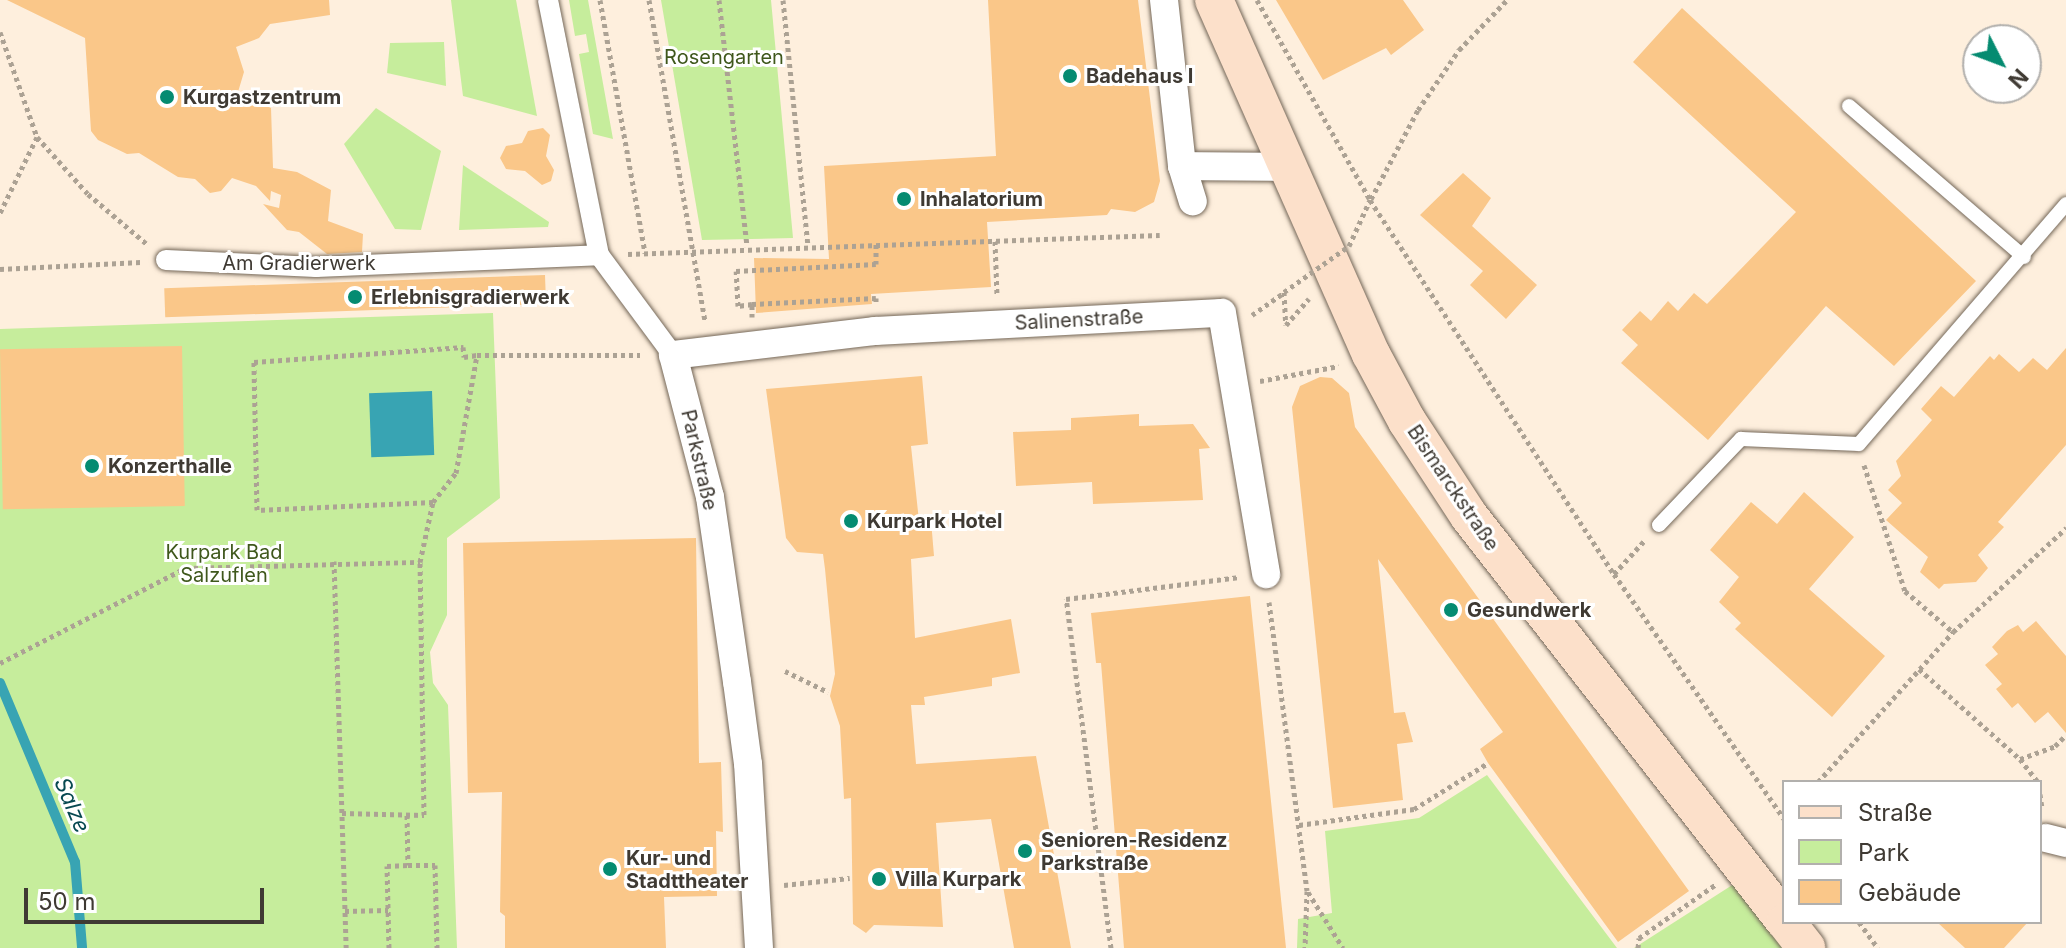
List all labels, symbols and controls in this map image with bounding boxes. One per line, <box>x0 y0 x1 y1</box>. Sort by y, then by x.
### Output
north arrow <box>1962 24 2042 104</box>
park label: Rosengarten <box>664 45 784 69</box>
place label: Badehaus I <box>1086 64 1193 88</box>
text: N <box>2003 64 2034 94</box>
marker: Badehaus I <box>1061 67 1079 85</box>
place label: Kurgastzentrum <box>183 85 341 109</box>
marker: Kurgastzentrum <box>158 88 176 106</box>
place label: Inhalatorium <box>920 187 1043 211</box>
marker: Inhalatorium <box>895 190 913 208</box>
street label: Am Gradierwerk <box>222 251 376 275</box>
place label: Erlebnisgradierwerk <box>371 285 570 309</box>
marker: Erlebnisgradierwerk <box>346 288 364 306</box>
street label: Salinenstraße <box>1014 305 1144 335</box>
street label: Parkstraße <box>676 407 722 513</box>
street label: Bismarckstraße <box>1402 420 1504 556</box>
place label: Konzerthalle <box>108 454 232 478</box>
marker: Konzerthalle <box>83 457 101 475</box>
place label: Kurpark Hotel <box>867 509 1002 533</box>
marker: Kurpark Hotel <box>842 512 860 530</box>
park label: Kurpark Bad Salzuflen <box>165 541 283 588</box>
place label: Gesundwerk <box>1467 598 1591 622</box>
marker: Gesundwerk <box>1442 601 1460 619</box>
water label: Salze <box>49 773 95 837</box>
legend <box>1782 780 2042 924</box>
text: Straße <box>1858 798 1933 827</box>
place label: Senioren-Residenz Parkstraße <box>1041 828 1227 875</box>
text: Park <box>1858 838 1909 867</box>
marker: Senioren-Residenz Parkstraße <box>1016 842 1034 860</box>
place label: Kur- und Stadttheater <box>626 846 748 893</box>
marker: Kur- und Stadttheater <box>601 860 619 878</box>
place label: Villa Kurpark <box>895 867 1021 891</box>
marker: Villa Kurpark <box>870 870 888 888</box>
scale bar <box>28 872 268 922</box>
text: Gebäude <box>1858 878 1961 907</box>
text: 50 m <box>38 887 96 916</box>

